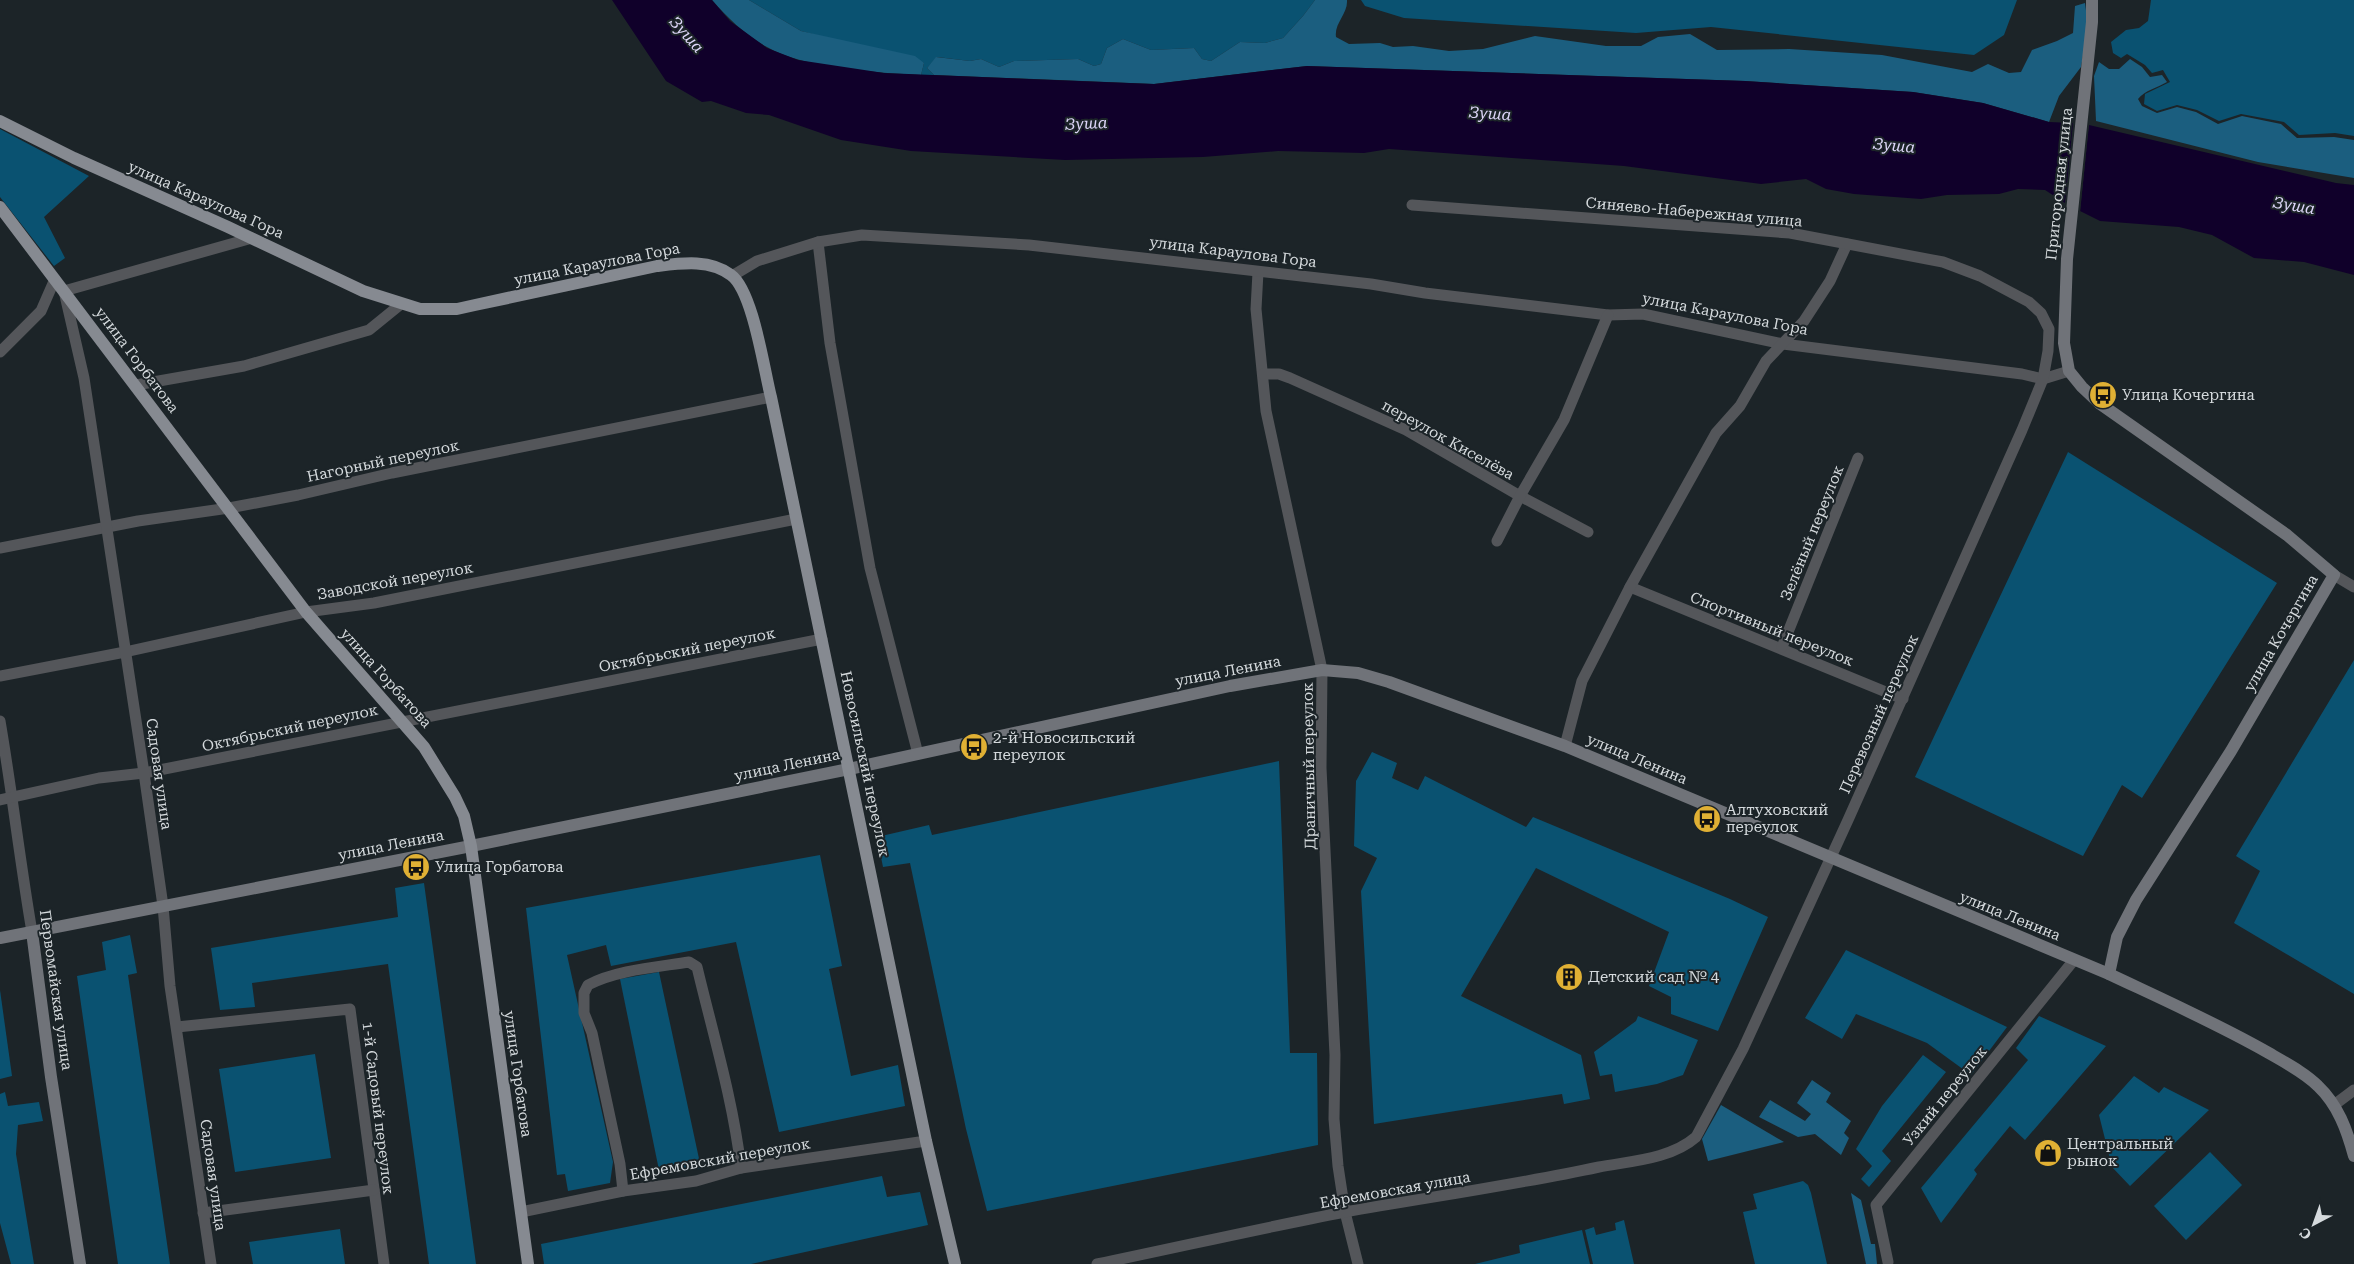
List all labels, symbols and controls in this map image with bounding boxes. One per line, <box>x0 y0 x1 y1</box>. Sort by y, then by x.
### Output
water label: Зуша <box>665 12 708 57</box>
water label: Зуша <box>1468 103 1512 124</box>
street label: Пригородная улица <box>2042 107 2076 261</box>
water label: Зуша <box>1064 113 1108 134</box>
water label: Зуша <box>1872 134 1916 157</box>
street label: улица Караулова Гора <box>125 158 287 242</box>
water label: Зуша <box>2271 193 2317 218</box>
street label: Синяево-Набережная улица <box>1585 194 1803 230</box>
street label: улица Караулова Гора <box>1148 233 1318 271</box>
street label: улица Караулова Гора <box>513 239 681 289</box>
street label: улица Караулова Гора <box>1641 289 1809 339</box>
street label: улица Горбатова <box>91 304 183 416</box>
bus stop icon: Улица Кочергина <box>2088 380 2118 410</box>
place label: Улица Кочергина <box>2122 386 2255 404</box>
street label: переулок Киселёва <box>1379 396 1517 484</box>
street label: Нагорный переулок <box>305 436 461 486</box>
street label: Зелёный переулок <box>1777 462 1848 603</box>
street label: Заводской переулок <box>316 558 475 604</box>
street label: улица Кочергина <box>2240 571 2322 695</box>
street label: Спортивный переулок <box>1688 588 1857 670</box>
street label: Октябрьский переулок <box>597 624 777 676</box>
street label: улица Горбатова <box>337 625 435 731</box>
street label: Перевозный переулок <box>1836 631 1922 796</box>
street label: улица Ленина <box>1174 652 1282 690</box>
street label: Новосильский переулок <box>836 669 894 859</box>
street label: Драничный переулок <box>1299 682 1319 850</box>
street label: Октябрьский переулок <box>200 700 380 755</box>
street label: Садовая улица <box>142 717 176 831</box>
place label: 2-й Новосильский переулок <box>993 729 1135 764</box>
street label: улица Ленина <box>1584 730 1690 788</box>
bus stop icon: 2-й Новосильский переулок <box>959 732 989 762</box>
street label: улица Ленина <box>733 745 841 785</box>
place label: Алтуховский переулок <box>1726 801 1828 836</box>
bus stop icon: Алтуховский переулок <box>1692 804 1722 834</box>
street label: улица Ленина <box>337 826 445 864</box>
bus stop icon: Улица Горбатова <box>401 852 431 882</box>
place label: Улица Горбатова <box>435 858 563 876</box>
street label: улица Ленина <box>1957 888 2063 944</box>
street label: Первомайская улица <box>36 909 76 1071</box>
building icon: Детский сад № 4 <box>1554 962 1584 992</box>
place label: Детский сад № 4 <box>1588 968 1720 986</box>
street label: улица Горбатова <box>500 1010 536 1138</box>
street label: 1-й Садовый переулок <box>358 1021 398 1196</box>
street label: Узкий переулок <box>1899 1042 1991 1149</box>
street label: Садовая улица <box>196 1118 230 1232</box>
street label: Ефремовский переулок <box>628 1134 812 1184</box>
place label: Центральный рынок <box>2067 1135 2173 1170</box>
shop icon: Центральный рынок <box>2033 1138 2063 1168</box>
street label: Ефремовская улица <box>1318 1168 1472 1212</box>
north arrow <box>2289 1199 2339 1249</box>
text: С <box>2296 1224 2314 1243</box>

